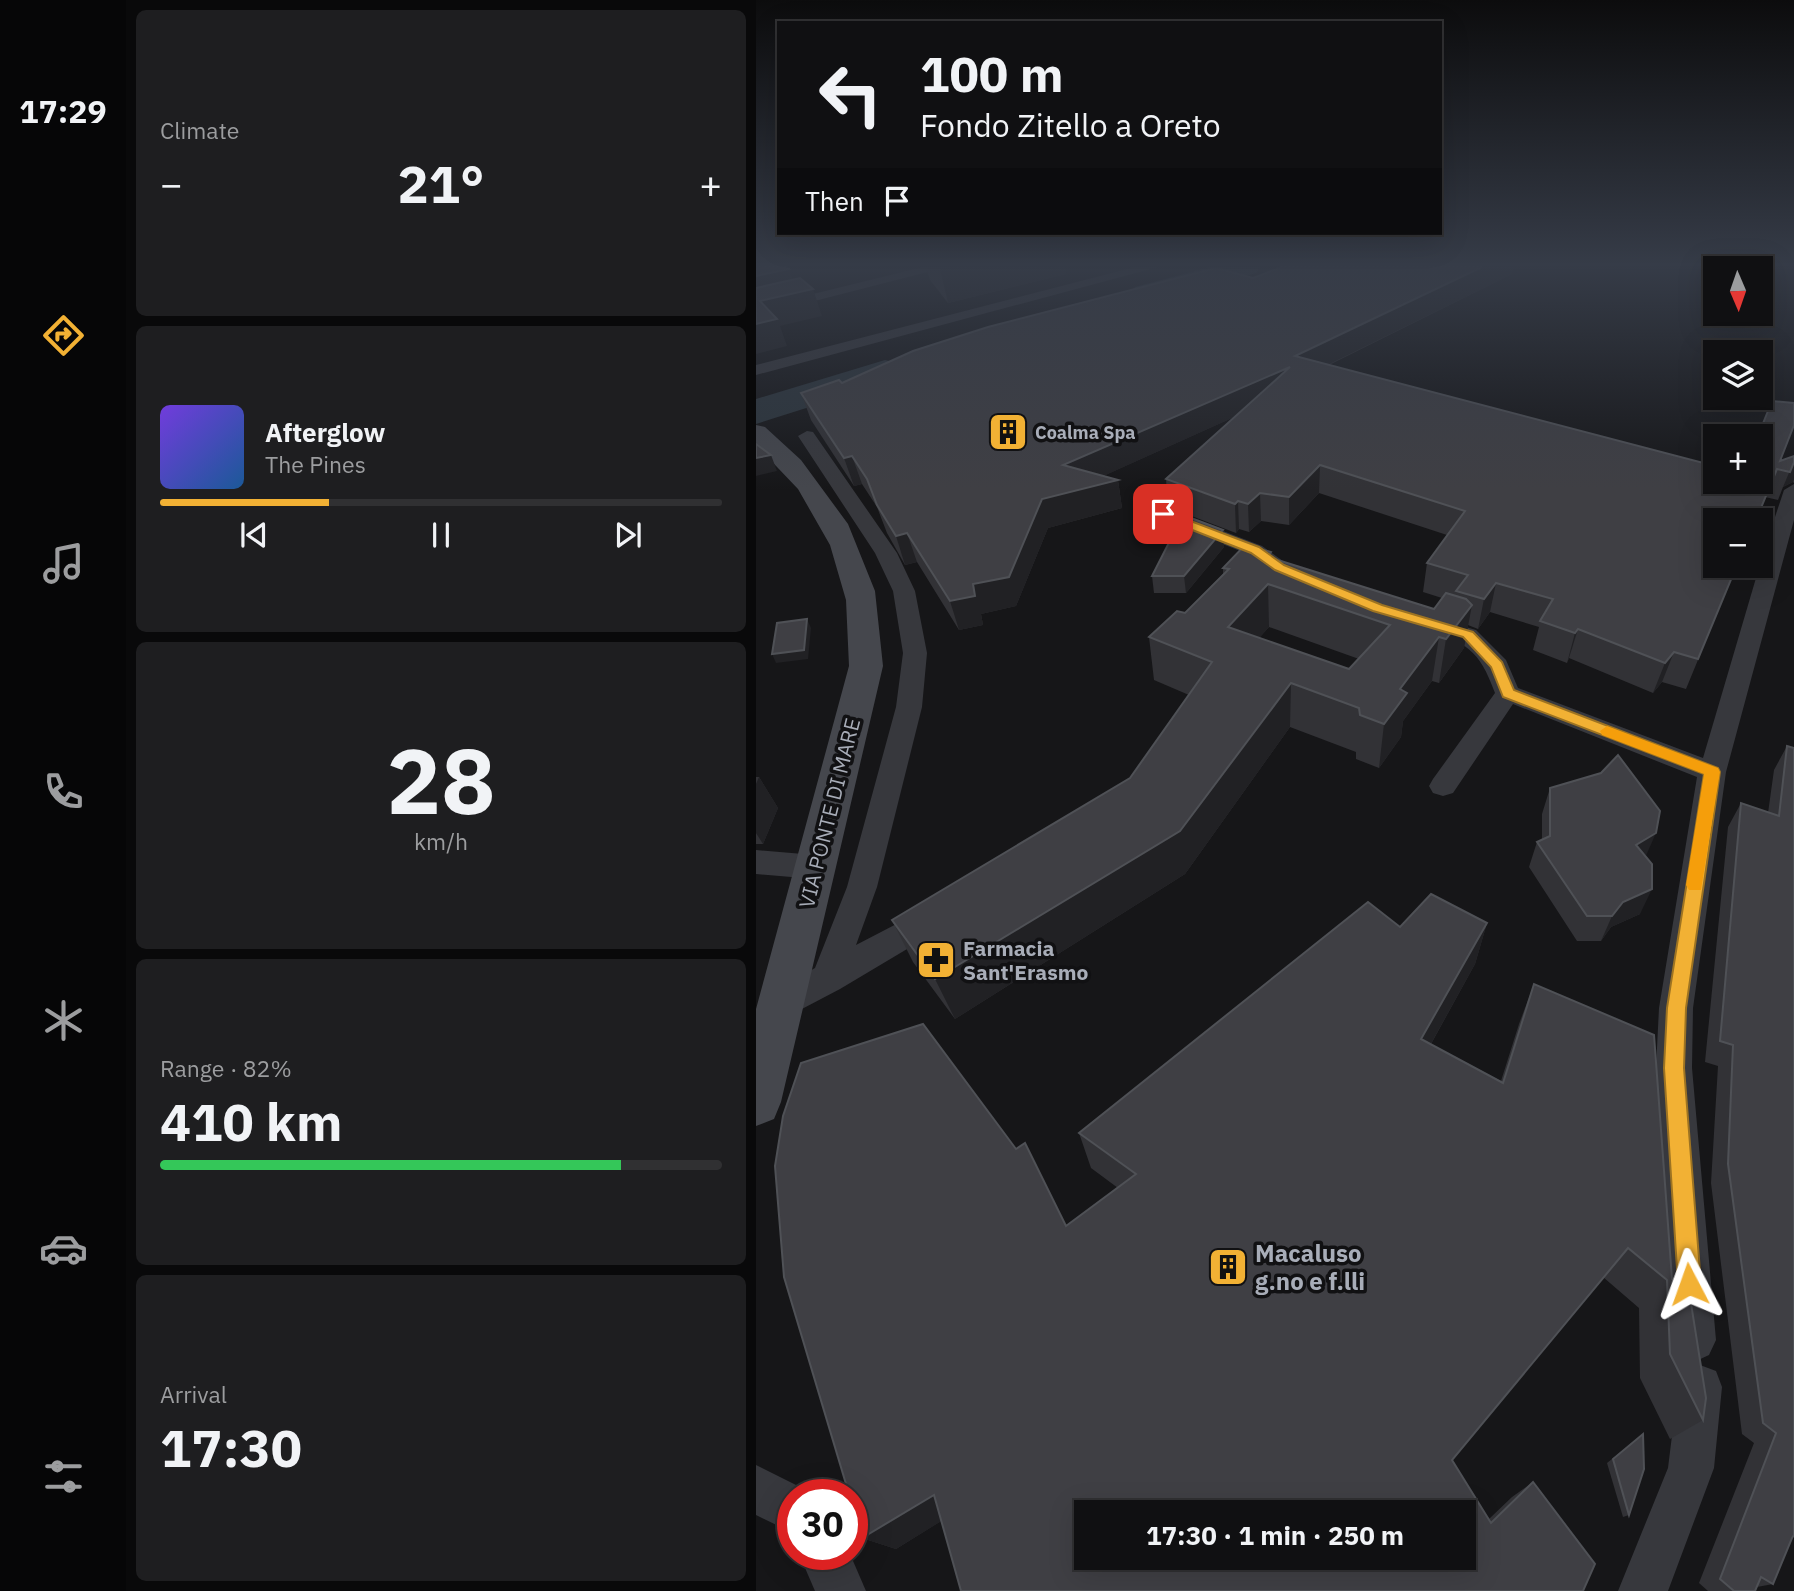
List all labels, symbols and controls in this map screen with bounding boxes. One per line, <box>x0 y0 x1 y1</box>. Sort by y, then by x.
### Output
text: 100 m <box>920 42 1064 105</box>
icon: left <box>805 49 896 140</box>
text: 17:29 <box>19 90 107 132</box>
text: Fondo Zitello a Oreto <box>920 104 1221 146</box>
text: Climate <box>160 115 239 145</box>
text: 21° <box>398 150 484 217</box>
text: − <box>160 159 183 208</box>
text: + <box>699 159 722 208</box>
icon: arrive <box>878 182 916 220</box>
text: Then <box>805 184 864 218</box>
north arrow <box>1703 256 1773 326</box>
map controls <box>1703 256 1773 578</box>
icon: directions <box>39 311 88 360</box>
button: layers <box>1703 340 1773 410</box>
building icon: Coalma Spa <box>987 411 1029 453</box>
text: Afterglow <box>265 415 385 449</box>
place label: Coalma Spa <box>1035 421 1136 444</box>
button: + <box>1703 424 1773 494</box>
text: The Pines <box>265 449 366 479</box>
pin <box>1133 484 1193 544</box>
icon: arrive <box>1144 495 1182 533</box>
button: − <box>1703 508 1773 578</box>
icon: previous <box>235 516 273 554</box>
icon: pause <box>422 516 460 554</box>
icon: next <box>609 516 647 554</box>
icon: music <box>39 539 88 588</box>
street label: VIA PONTE DI MARE <box>792 715 866 911</box>
text: 28 <box>386 721 496 839</box>
icon: phone <box>39 767 88 816</box>
text: km/h <box>414 826 468 856</box>
place label: Farmacia Sant'Erasmo <box>963 934 1088 986</box>
pharmacy icon: Farmacia Sant'Erasmo <box>915 939 957 981</box>
icon: climate <box>39 996 88 1045</box>
text: Range · 82% <box>160 1053 292 1083</box>
text: 410 km <box>160 1088 342 1155</box>
icon: car <box>39 1224 88 1273</box>
place label: Macaluso g.no e f.lli <box>1255 1237 1365 1297</box>
building icon: Macaluso g.no e f.lli <box>1207 1246 1249 1288</box>
position arrow <box>1652 1247 1726 1321</box>
text: Arrival <box>160 1379 227 1409</box>
text: 17:30 <box>160 1414 302 1481</box>
icon: filters <box>39 1452 88 1501</box>
speed limit sign: 30 <box>777 1479 868 1570</box>
text: 17:30 · 1 min · 250 m <box>1146 1518 1404 1552</box>

